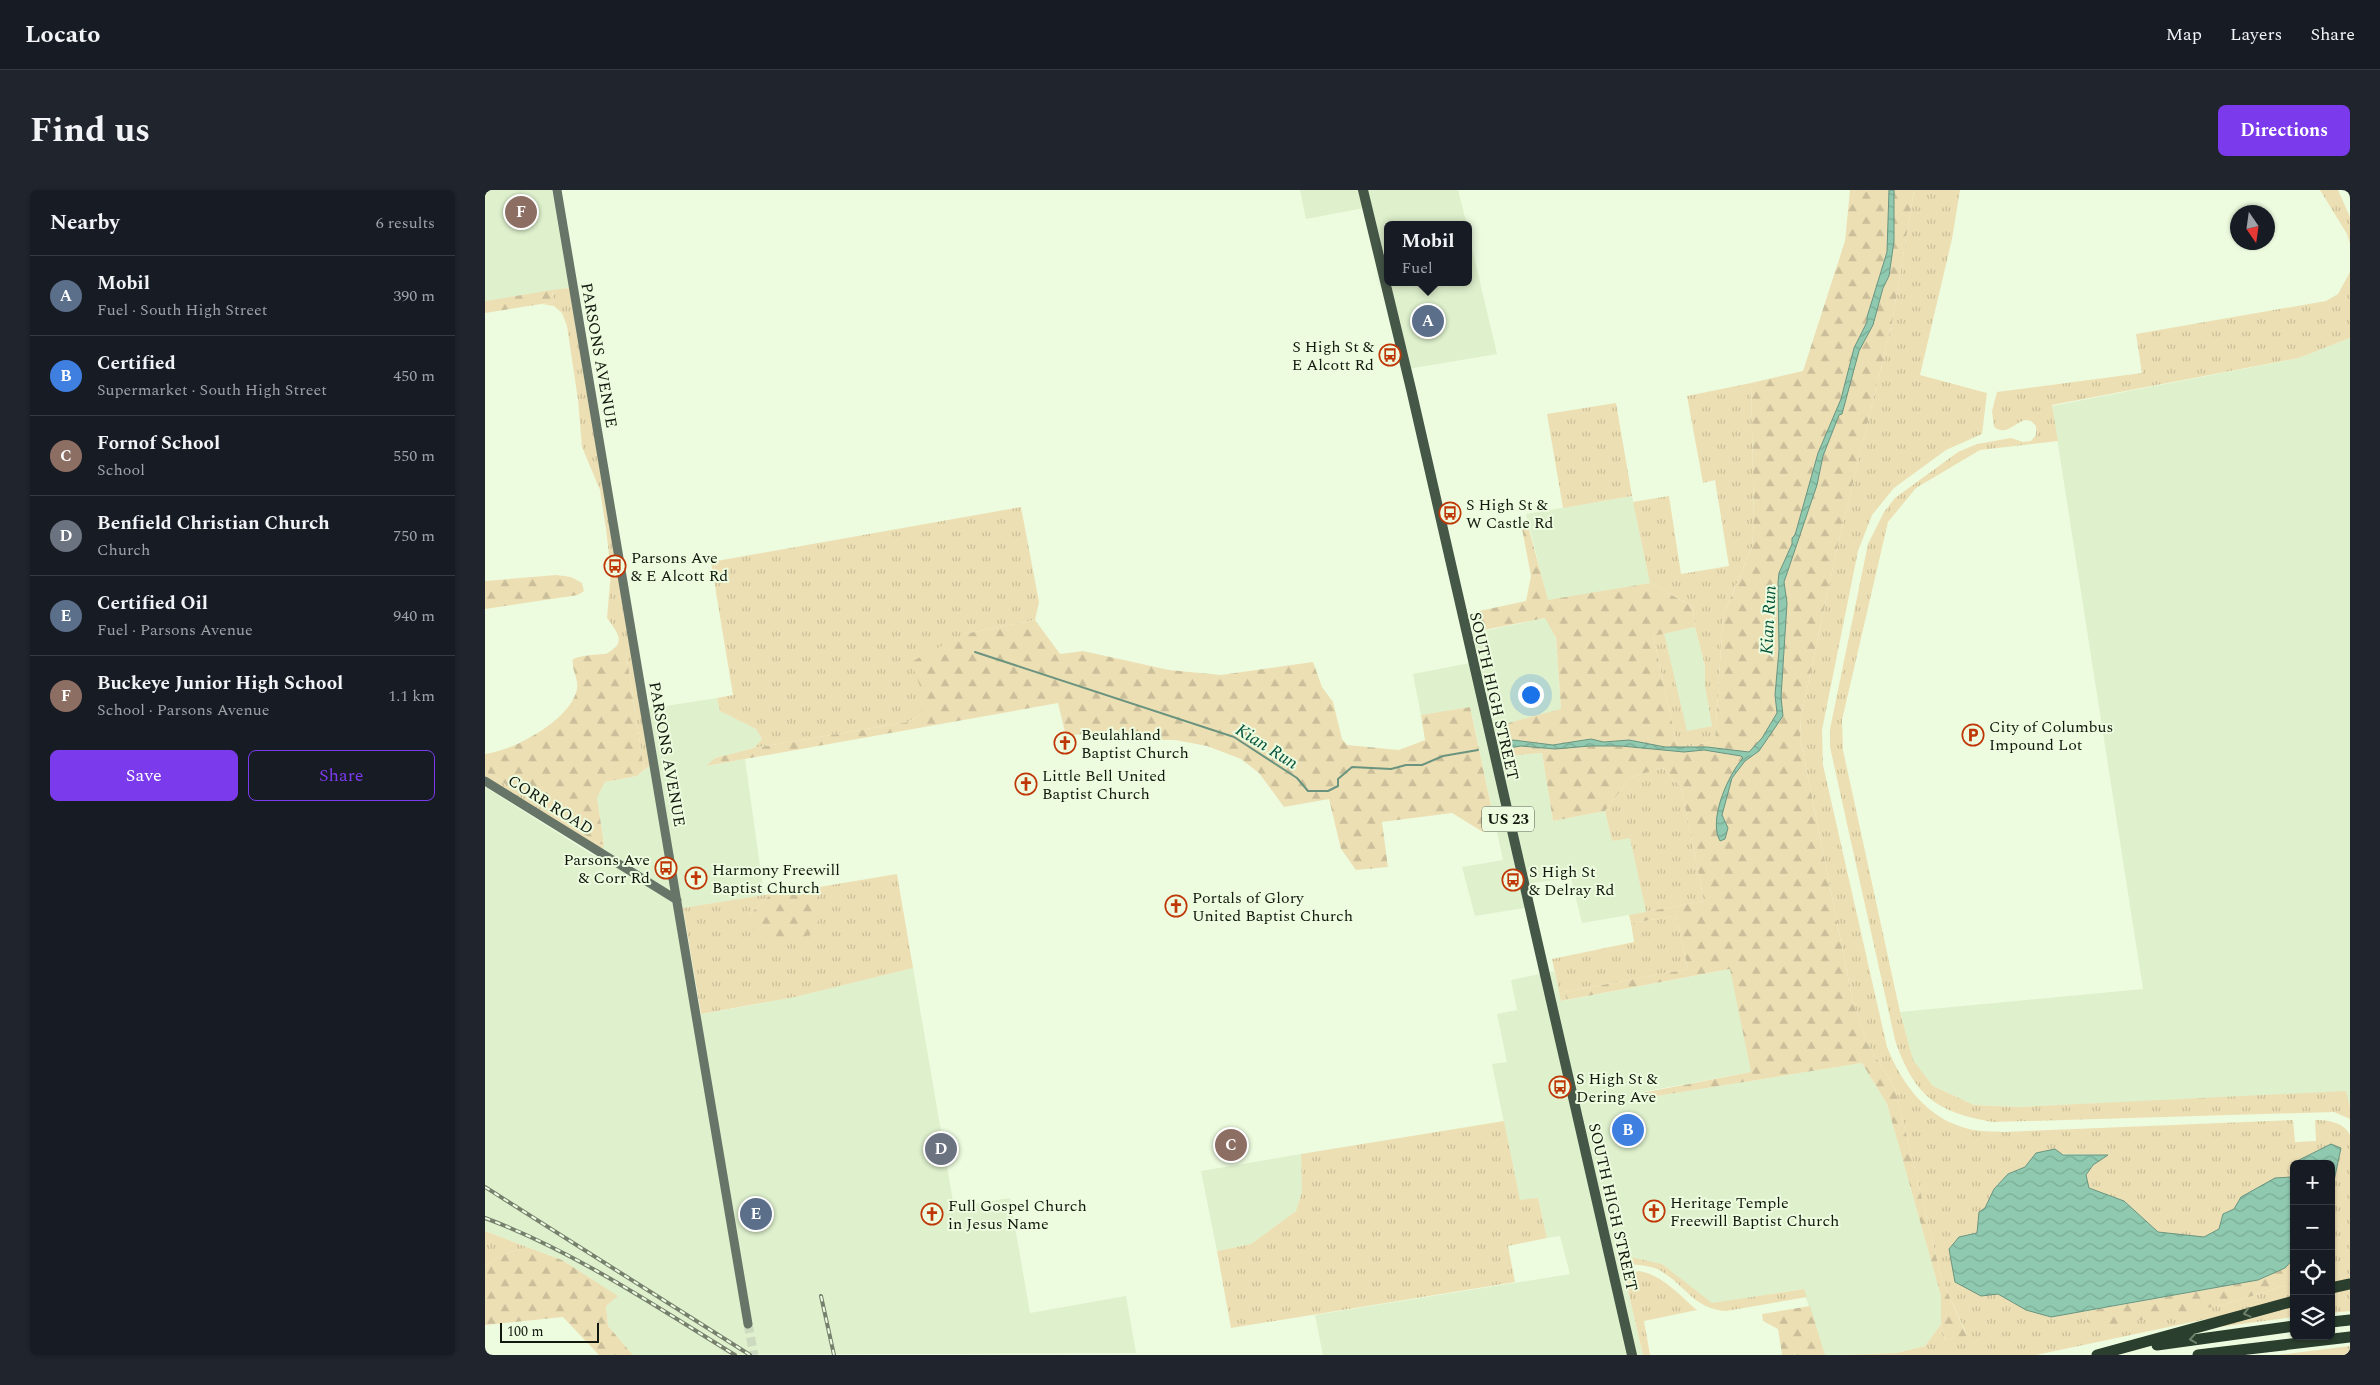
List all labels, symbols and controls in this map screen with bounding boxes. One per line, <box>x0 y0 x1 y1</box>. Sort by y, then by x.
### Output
text: Locato <box>25 17 100 53</box>
text: Map <box>2166 21 2202 48</box>
text: Layers <box>2230 21 2282 48</box>
text: Share <box>2310 21 2355 48</box>
text: Find us <box>30 104 150 157</box>
button: Directions <box>2218 105 2350 156</box>
pin: F <box>505 193 537 231</box>
north arrow <box>2230 205 2275 250</box>
text: Nearby <box>50 207 120 239</box>
text: 6 results <box>376 211 435 235</box>
popup <box>1384 221 1472 286</box>
text: Mobil <box>1402 227 1454 256</box>
text: Fuel <box>1402 256 1433 280</box>
text: Mobil <box>97 269 150 298</box>
street label: PARSONS AVENUE <box>574 281 624 430</box>
text: A <box>60 284 72 308</box>
text: 390 m <box>393 284 435 308</box>
text: Fuel · South High Street <box>97 298 267 322</box>
pin: A <box>1412 302 1444 340</box>
place label: S High St & E Alcott Rd <box>1292 335 1375 377</box>
bus stop icon: S High St & E Alcott Rd <box>1378 343 1402 367</box>
text: Certified <box>97 349 176 378</box>
text: B <box>60 364 72 388</box>
text: 450 m <box>393 364 435 388</box>
text: Supermarket · South High Street <box>97 378 327 402</box>
text: Fornof School <box>97 429 220 458</box>
text: C <box>60 444 72 468</box>
text: 550 m <box>393 444 435 468</box>
text: School <box>97 458 145 482</box>
place label: S High St & W Castle Rd <box>1466 493 1554 535</box>
bus stop icon: S High St & W Castle Rd <box>1438 501 1462 525</box>
text: Benfield Christian Church <box>97 509 330 538</box>
text: D <box>60 524 72 548</box>
text: 750 m <box>393 524 435 548</box>
text: Church <box>97 538 150 562</box>
place label: Parsons Ave & E Alcott Rd <box>631 546 728 588</box>
bus stop icon: Parsons Ave & E Alcott Rd <box>603 554 627 578</box>
water label: Kian Run <box>1753 584 1784 655</box>
text: Certified Oil <box>97 589 208 618</box>
text: E <box>61 604 71 628</box>
text: 940 m <box>393 604 435 628</box>
street label: SOUTH HIGH STREET <box>1463 610 1525 783</box>
text: Fuel · Parsons Avenue <box>97 618 253 642</box>
text: Buckeye Junior High School <box>97 669 343 698</box>
street label: PARSONS AVENUE <box>642 680 692 829</box>
your location <box>1518 682 1544 708</box>
text: F <box>61 684 71 708</box>
text: 1.1 km <box>388 684 435 708</box>
text: School · Parsons Avenue <box>97 698 270 722</box>
place label: City of Columbus Impound Lot <box>1989 715 2113 757</box>
water label: Kian Run <box>1230 717 1304 777</box>
place label: Beulahland Baptist Church <box>1081 723 1189 765</box>
parking icon: City of Columbus Impound Lot <box>1961 723 1985 747</box>
church icon: Beulahland Baptist Church <box>1053 731 1077 755</box>
button: Save <box>50 750 238 801</box>
button: Share <box>248 750 435 801</box>
place label: Little Bell United Baptist Church <box>1042 764 1166 806</box>
street label: CORR ROAD <box>503 769 598 841</box>
church icon: Little Bell United Baptist Church <box>1014 772 1038 796</box>
road number: US 23 <box>1482 806 1534 832</box>
place label: Parsons Ave & Corr Rd <box>563 848 650 890</box>
bus stop icon: Parsons Ave & Corr Rd <box>654 856 678 880</box>
place label: Harmony Freewill Baptist Church <box>712 858 840 900</box>
place label: S High St & Delray Rd <box>1529 860 1614 902</box>
church icon: Harmony Freewill Baptist Church <box>684 866 708 890</box>
bus stop icon: S High St & Delray Rd <box>1501 868 1525 892</box>
place label: Portals of Glory United Baptist Church <box>1192 886 1353 928</box>
church icon: Portals of Glory United Baptist Church <box>1164 894 1188 918</box>
place label: S High St & Dering Ave <box>1576 1067 1659 1109</box>
bus stop icon: S High St & Dering Ave <box>1548 1075 1572 1099</box>
pin: B <box>1612 1111 1644 1149</box>
street label: SOUTH HIGH STREET <box>1582 1121 1644 1294</box>
pin: C <box>1215 1126 1247 1164</box>
pin: D <box>925 1130 957 1168</box>
map controls <box>2290 1160 2335 1340</box>
button: + <box>2290 1160 2335 1205</box>
place label: Heritage Temple Freewill Baptist Church <box>1670 1191 1839 1233</box>
place label: Full Gospel Church in Jesus Name <box>948 1194 1087 1236</box>
pin: E <box>740 1195 772 1233</box>
church icon: Heritage Temple Freewill Baptist Church <box>1642 1199 1666 1223</box>
church icon: Full Gospel Church in Jesus Name <box>920 1202 944 1226</box>
button: − <box>2290 1205 2335 1250</box>
button: locate <box>2290 1250 2335 1295</box>
button: layers <box>2290 1295 2335 1340</box>
one-way arrow <box>2243 1308 2251 1318</box>
scale bar <box>500 1320 599 1343</box>
text: 100 m <box>507 1321 544 1342</box>
one-way arrow <box>2189 1333 2197 1344</box>

